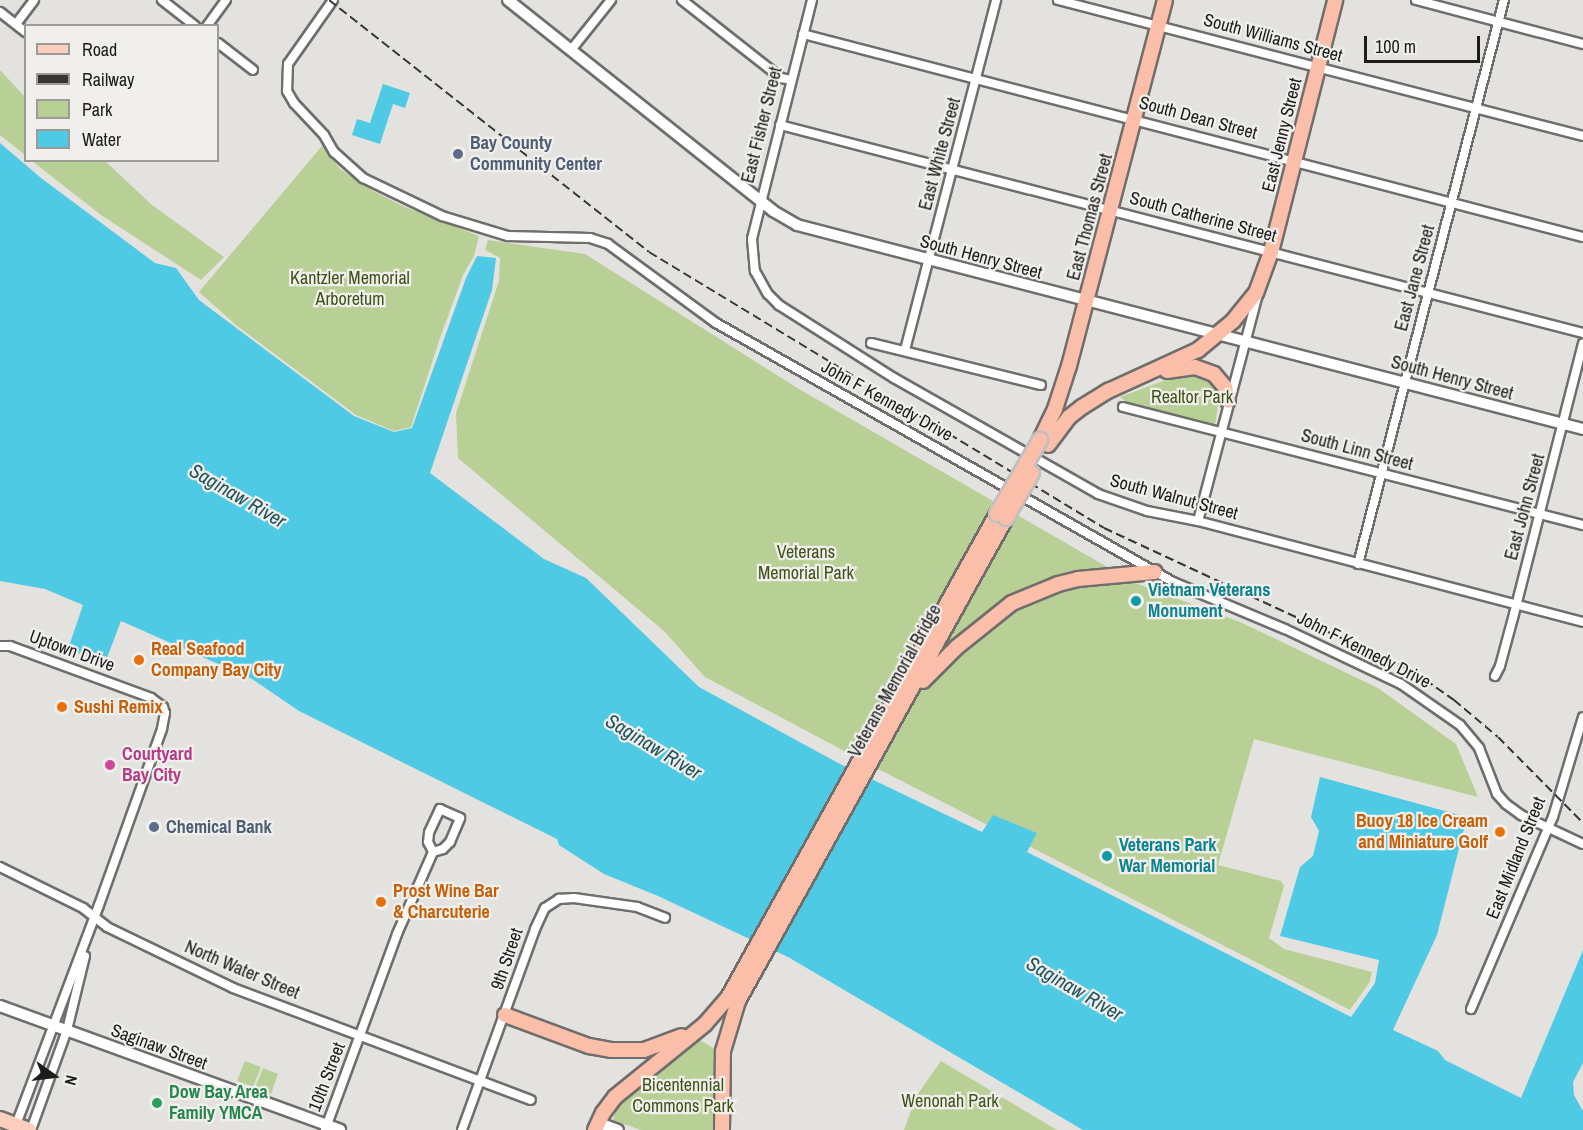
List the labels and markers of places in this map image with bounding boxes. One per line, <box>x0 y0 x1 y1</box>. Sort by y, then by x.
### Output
place label: Bay County Community Center <box>470 133 602 176</box>
marker: Bay County Community Center <box>451 147 465 161</box>
place label: Vietnam Veterans Monument <box>1148 580 1271 622</box>
marker: Vietnam Veterans Monument <box>1129 594 1143 608</box>
place label: Real Seafood Company Bay City <box>151 639 281 682</box>
marker: Real Seafood Company Bay City <box>132 653 146 667</box>
place label: Sushi Remix <box>74 696 163 718</box>
marker: Sushi Remix <box>55 700 69 714</box>
place label: Courtyard Bay City <box>122 744 193 786</box>
marker: Courtyard Bay City <box>103 758 117 772</box>
place label: Buoy 18 Ice Cream and Miniature Golf <box>1356 811 1488 854</box>
place label: Chemical Bank <box>166 816 272 838</box>
marker: Chemical Bank <box>147 820 161 834</box>
marker: Buoy 18 Ice Cream and Miniature Golf <box>1493 825 1507 839</box>
place label: Veterans Park War Memorial <box>1119 835 1216 878</box>
marker: Veterans Park War Memorial <box>1100 849 1114 863</box>
place label: Prost Wine Bar & Charcuterie <box>393 881 499 924</box>
marker: Prost Wine Bar & Charcuterie <box>374 895 388 909</box>
place label: Dow Bay Area Family YMCA <box>169 1082 268 1124</box>
marker: Dow Bay Area Family YMCA <box>150 1096 164 1110</box>

